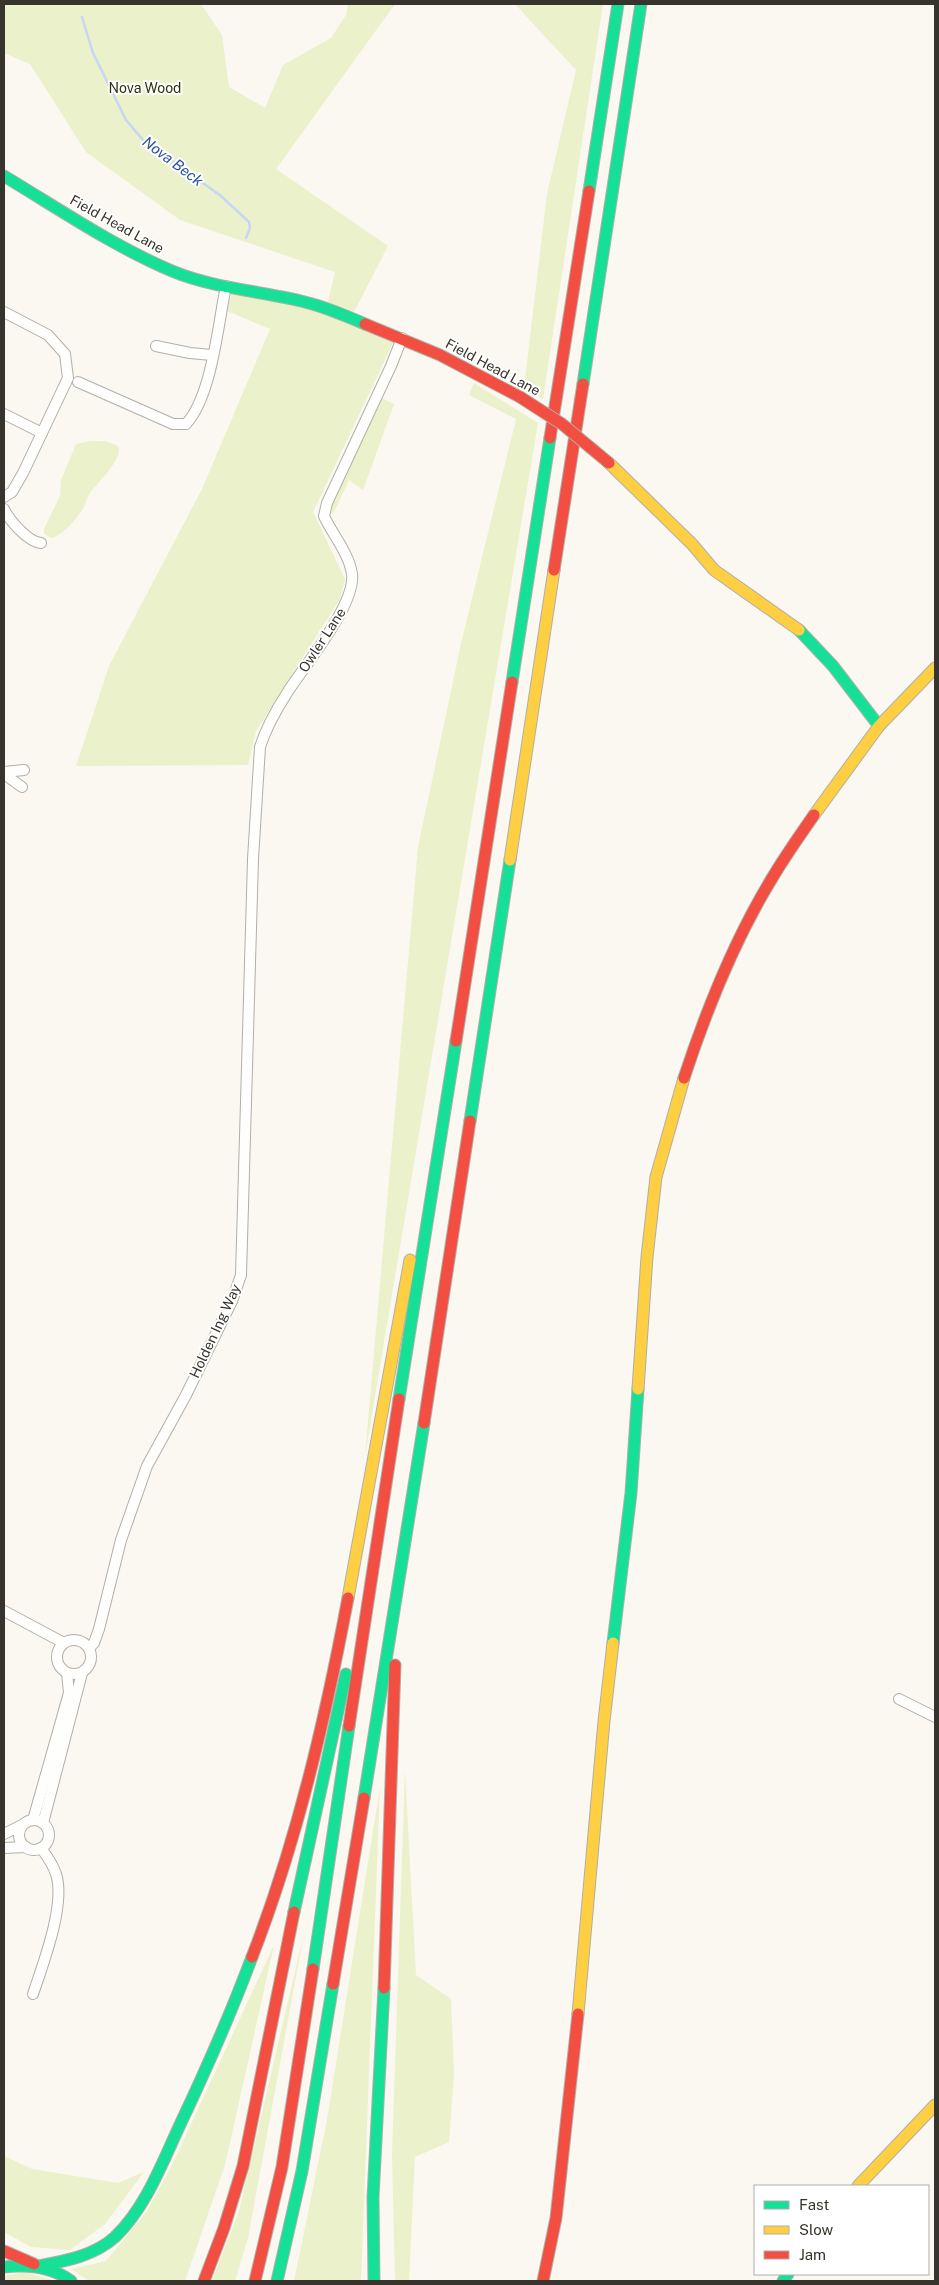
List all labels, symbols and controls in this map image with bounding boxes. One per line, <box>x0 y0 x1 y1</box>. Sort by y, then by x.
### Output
park label: Nova Wood <box>109 80 181 96</box>
water label: Nova Beck <box>139 133 207 190</box>
street label: Field Head Lane <box>67 192 167 256</box>
street label: Field Head Lane <box>443 335 543 399</box>
street label: Owler Lane <box>295 605 349 675</box>
street label: Holden Ing Way <box>186 1281 244 1381</box>
legend <box>754 2185 929 2275</box>
text: Fast <box>799 2196 829 2213</box>
text: Slow <box>799 2221 834 2238</box>
text: Jam <box>799 2246 826 2263</box>

